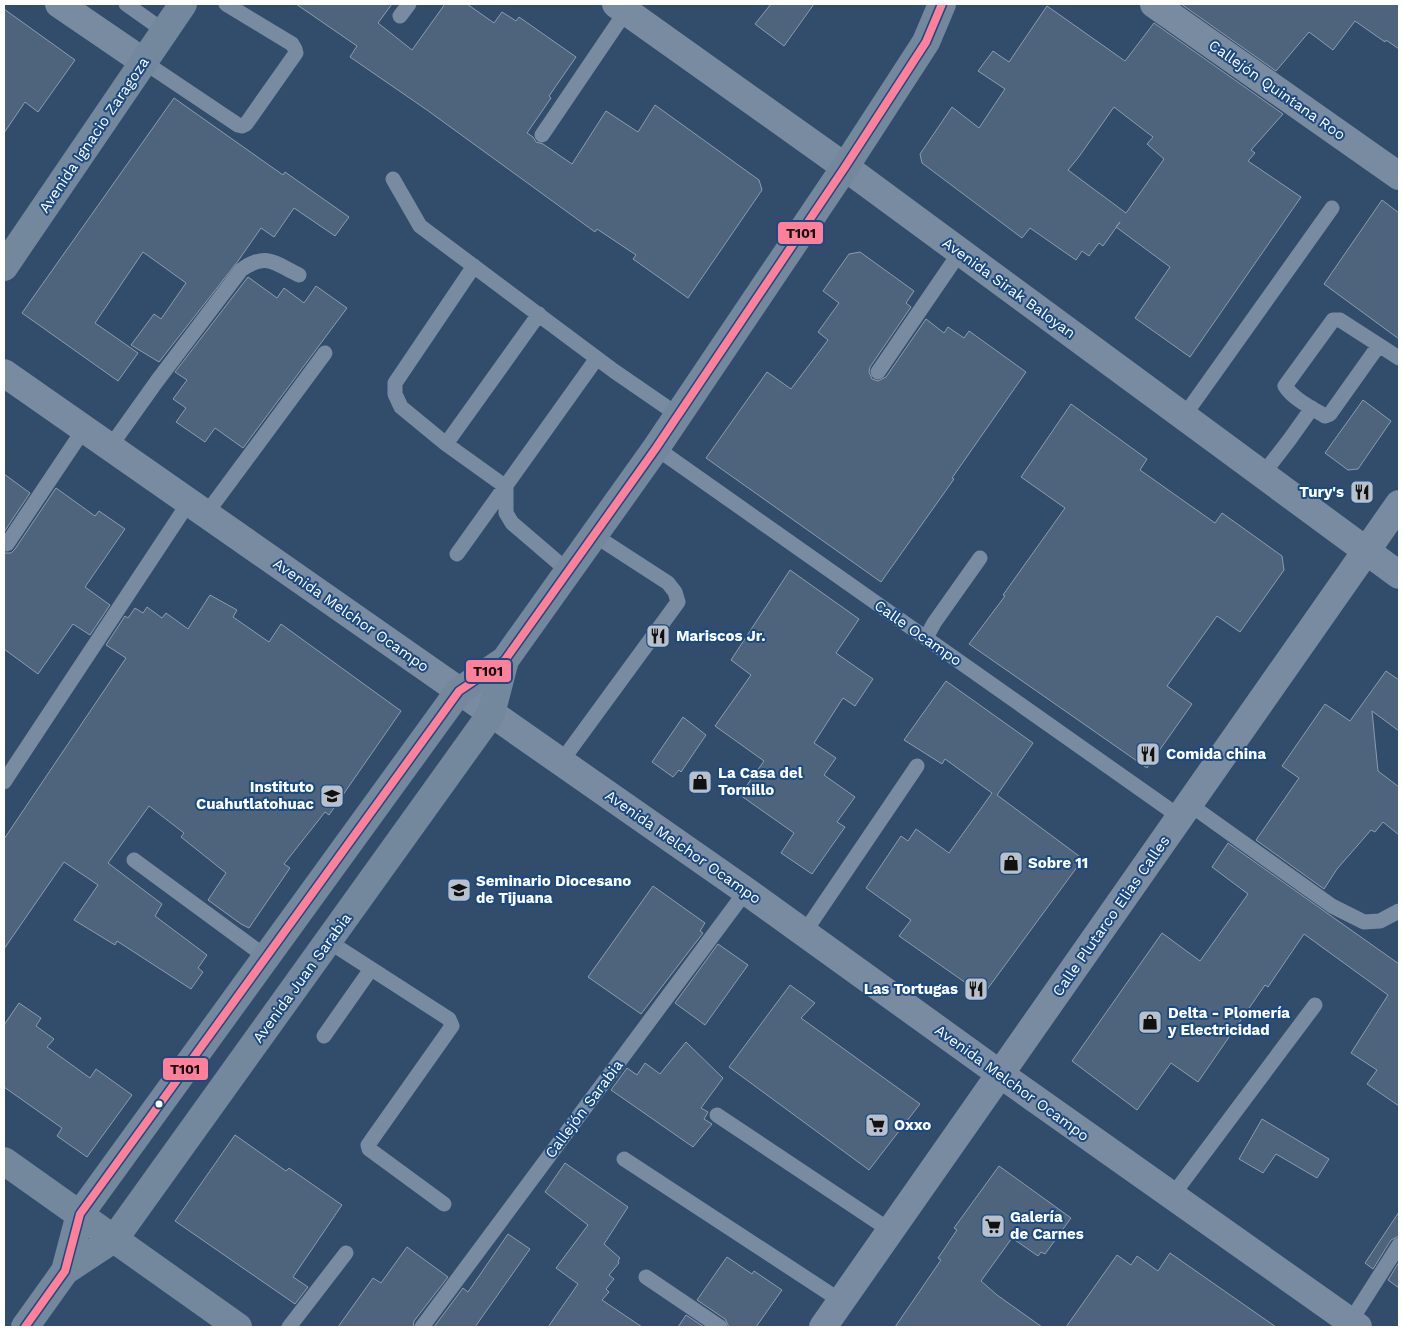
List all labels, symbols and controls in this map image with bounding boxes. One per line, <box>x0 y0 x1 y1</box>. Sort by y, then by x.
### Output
street label: Callejón Quintana Roo <box>1205 36 1349 144</box>
street label: Avenida Ignacio Zaragoza <box>35 53 153 216</box>
line badge: T101 <box>777 221 824 245</box>
text: T101 <box>786 225 816 241</box>
street label: Avenida Sirak Baloyan <box>939 234 1079 342</box>
restaurant icon: Tury's <box>1349 479 1375 505</box>
place label: Tury's <box>1299 483 1344 501</box>
street label: Avenida Melchor Ocampo <box>270 554 432 676</box>
street label: Calle Ocampo <box>871 596 965 670</box>
restaurant icon: Mariscos Jr. <box>645 623 671 649</box>
place label: Mariscos Jr. <box>676 627 766 645</box>
line badge: T101 <box>465 659 512 683</box>
text: T101 <box>473 663 503 679</box>
restaurant icon: Comida china <box>1135 741 1161 767</box>
place label: Comida china <box>1166 745 1266 763</box>
place label: La Casa del Tornillo <box>718 764 803 799</box>
shop icon: La Casa del Tornillo <box>687 769 713 795</box>
place label: Instituto Cuahutlatohuac <box>196 778 314 813</box>
school or university icon: Instituto Cuahutlatohuac <box>319 783 345 809</box>
street label: Avenida Melchor Ocampo <box>602 786 764 908</box>
street label: Calle Plutarco Elias Calles <box>1049 832 1174 1000</box>
shop icon: Sobre 11 <box>998 850 1024 876</box>
place label: Sobre 11 <box>1028 854 1088 872</box>
place label: Seminario Diocesano de Tijuana <box>476 872 631 907</box>
school or university icon: Seminario Diocesano de Tijuana <box>446 877 472 903</box>
street label: Avenida Juan Sarabia <box>249 909 355 1046</box>
restaurant icon: Las Tortugas <box>963 976 989 1002</box>
place label: Las Tortugas <box>864 980 958 998</box>
place label: Delta - Plomería y Electricidad <box>1167 1004 1290 1039</box>
shop icon: Delta - Plomería y Electricidad <box>1137 1009 1163 1035</box>
street label: Avenida Melchor Ocampo <box>931 1021 1093 1145</box>
street label: Callejón Sarabia <box>541 1056 627 1162</box>
line badge: T101 <box>162 1057 209 1081</box>
text: T101 <box>170 1061 200 1077</box>
unlabelled marker <box>154 1099 164 1109</box>
supermarket icon: Oxxo <box>864 1112 890 1138</box>
place label: Oxxo <box>894 1116 931 1134</box>
place label: Galería de Carnes <box>1010 1208 1084 1243</box>
supermarket icon: Galería de Carnes <box>980 1213 1006 1239</box>

